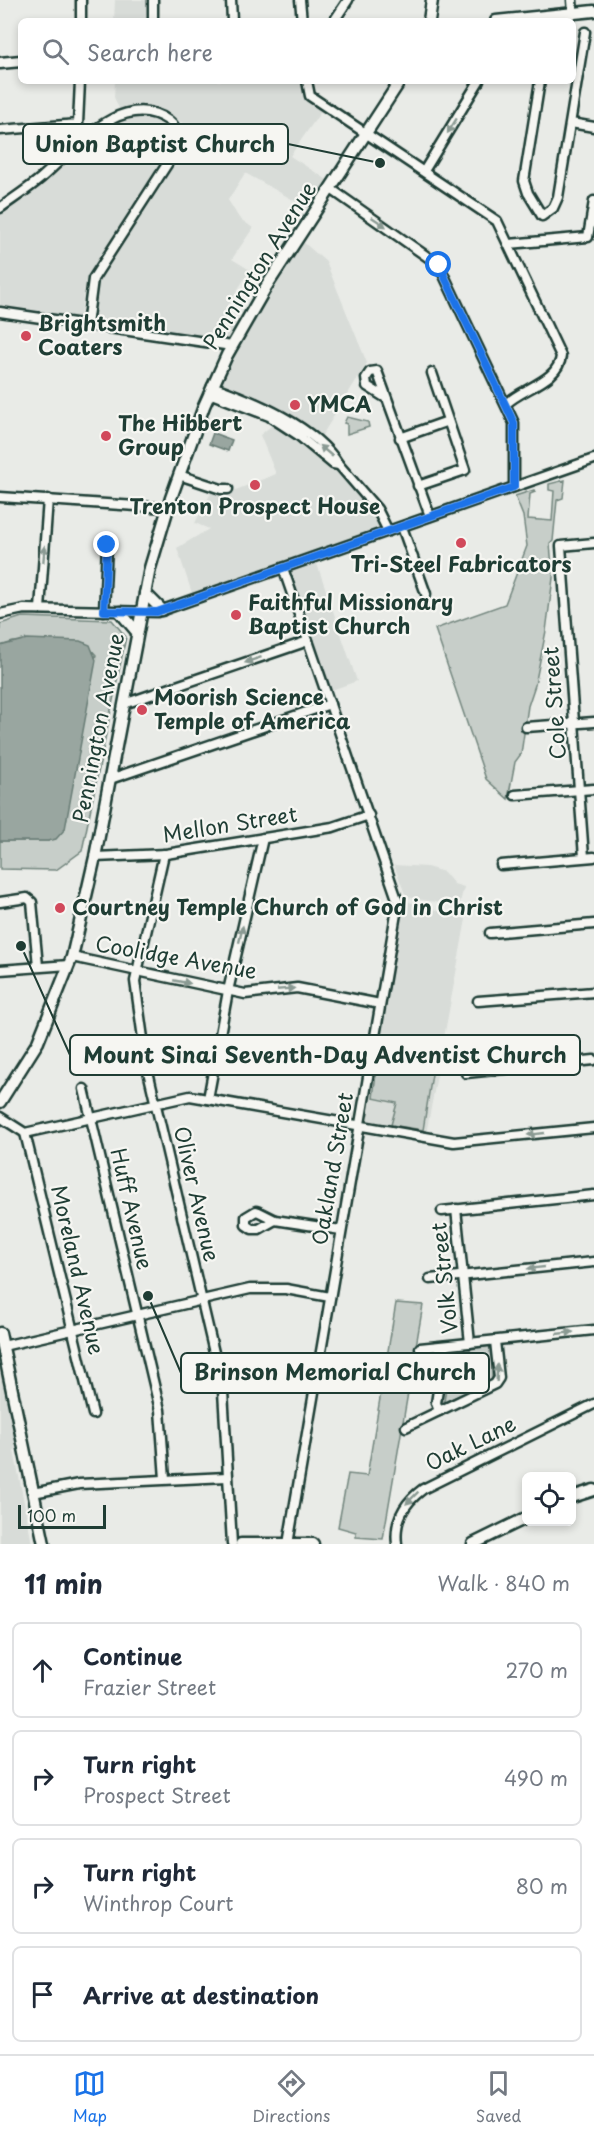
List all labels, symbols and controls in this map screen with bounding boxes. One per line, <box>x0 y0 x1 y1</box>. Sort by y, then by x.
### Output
search box <box>18 18 576 84</box>
icon: search <box>39 35 72 68</box>
text: Search here <box>87 35 213 68</box>
one-way arrow <box>446 118 457 134</box>
callout: Union Baptist Church <box>23 124 288 164</box>
text: Union Baptist Church <box>35 126 275 159</box>
street label: Pennington Avenue <box>194 175 323 355</box>
one-way arrow <box>371 216 387 227</box>
route start <box>425 251 451 277</box>
place label: Brightsmith Coaters <box>38 306 166 362</box>
marker: Brightsmith Coaters <box>19 329 33 343</box>
place label: YMCA <box>307 387 372 419</box>
marker: YMCA <box>288 398 302 412</box>
place label: The Hibbert Group <box>118 406 242 462</box>
marker: The Hibbert Group <box>99 429 113 443</box>
one-way arrow <box>318 444 334 457</box>
marker: Trenton Prospect House <box>248 478 262 492</box>
place label: Trenton Prospect House <box>129 489 381 521</box>
route end <box>93 531 119 557</box>
marker: Tri-Steel Fabricators <box>454 536 468 550</box>
one-way arrow <box>39 545 49 564</box>
place label: Tri-Steel Fabricators <box>350 547 572 579</box>
place label: Faithful Missionary Baptist Church <box>248 585 453 641</box>
marker: Faithful Missionary Baptist Church <box>229 608 243 622</box>
street label: Pennington Avenue <box>63 630 131 825</box>
street label: Cole Street <box>533 646 573 761</box>
one-way arrow <box>244 655 262 665</box>
place label: Moorish Science Temple of America <box>154 680 351 736</box>
marker: Moorish Science Temple of America <box>135 703 149 717</box>
street label: Mellon Street <box>160 797 299 849</box>
place label: Courtney Temple Church of God in Christ <box>72 890 503 922</box>
marker: Courtney Temple Church of God in Christ <box>53 901 67 915</box>
one-way arrow <box>237 925 247 943</box>
street label: Coolidge Avenue <box>93 926 260 986</box>
one-way arrow <box>173 978 192 987</box>
one-way arrow <box>276 984 295 994</box>
callout: Mount Sinai Seventh-Day Adventist Church <box>70 1035 580 1075</box>
text: Mount Sinai Seventh-Day Adventist Church <box>83 1037 567 1070</box>
street label: Oakland Street <box>302 1090 360 1248</box>
street label: Oliver Avenue <box>167 1123 229 1265</box>
one-way arrow <box>526 1129 545 1139</box>
street label: Huff Avenue <box>103 1145 162 1272</box>
street label: Moreland Avenue <box>44 1182 114 1358</box>
street label: Volk Street <box>421 1221 465 1335</box>
one-way arrow <box>526 1263 545 1273</box>
one-way arrow <box>556 1328 575 1338</box>
callout: Brinson Memorial Church <box>181 1353 489 1393</box>
text: Brinson Memorial Church <box>194 1354 476 1387</box>
one-way arrow <box>492 1363 502 1382</box>
street label: Oak Lane <box>419 1406 521 1478</box>
map controls <box>522 1472 576 1526</box>
button: locate <box>522 1472 576 1526</box>
one-way arrow <box>406 1491 420 1505</box>
scale bar <box>18 1502 106 1530</box>
text: 100 m <box>27 1503 76 1527</box>
text: 11 min <box>24 1564 103 1603</box>
text: Walk · 840 m <box>437 1568 570 1598</box>
text: Continue <box>83 1639 182 1672</box>
icon: ahead <box>26 1654 59 1687</box>
text: 270 m <box>505 1655 568 1685</box>
text: Frazier Street <box>83 1672 216 1702</box>
text: Turn right <box>83 1747 196 1780</box>
icon: right <box>26 1762 59 1795</box>
text: 490 m <box>504 1763 568 1793</box>
text: Prospect Street <box>83 1780 231 1810</box>
text: Turn right <box>83 1855 196 1888</box>
icon: right <box>26 1870 59 1903</box>
text: 80 m <box>516 1871 568 1901</box>
text: Winthrop Court <box>83 1888 233 1918</box>
icon: arrive <box>26 1978 59 2011</box>
text: Arrive at destination <box>83 1978 319 2011</box>
tab: Map <box>73 2067 107 2127</box>
tab: Directions <box>252 2067 330 2127</box>
tab: Saved <box>476 2067 521 2127</box>

